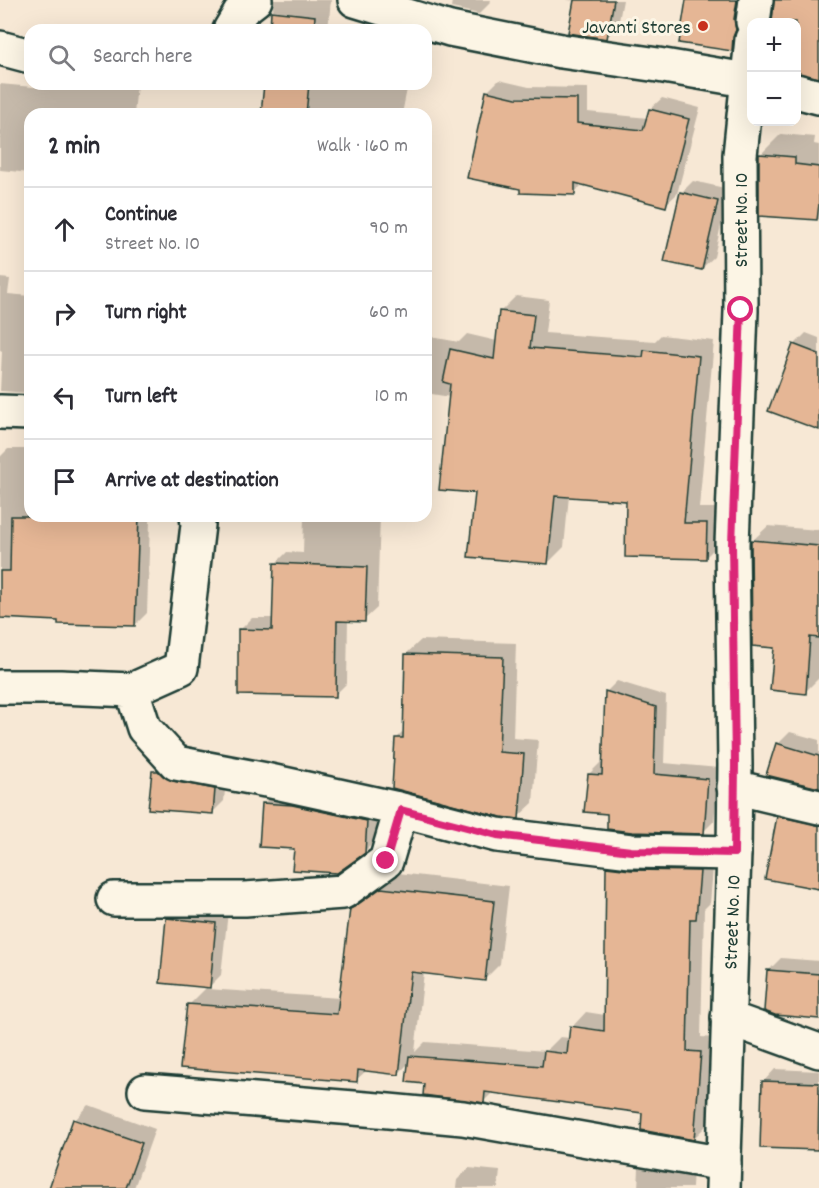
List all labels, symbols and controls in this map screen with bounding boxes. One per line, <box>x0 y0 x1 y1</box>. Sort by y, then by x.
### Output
place label: Javanti Stores <box>582 15 691 43</box>
map controls <box>747 18 801 126</box>
button: + <box>747 18 801 72</box>
marker: Javanti Stores <box>696 19 710 33</box>
search box <box>24 24 432 90</box>
icon: search <box>45 41 78 74</box>
text: Search here <box>93 42 192 73</box>
button: − <box>747 72 801 126</box>
text: 2 min <box>48 129 100 166</box>
text: Walk · 160 m <box>317 133 408 161</box>
street label: Street No. 10 <box>729 172 757 268</box>
text: Continue <box>105 200 177 231</box>
icon: ahead <box>48 213 81 246</box>
text: 90 m <box>370 215 408 243</box>
text: Street No. 10 <box>105 231 200 259</box>
route start <box>727 296 753 322</box>
icon: right <box>48 297 81 330</box>
text: Turn right <box>105 298 187 329</box>
text: 60 m <box>369 299 408 327</box>
icon: left <box>48 381 81 414</box>
text: Turn left <box>105 382 177 413</box>
text: 10 m <box>374 383 408 411</box>
icon: arrive <box>48 465 81 498</box>
text: Arrive at destination <box>105 466 279 497</box>
route end <box>372 847 398 873</box>
street label: Street No. 10 <box>718 874 750 970</box>

